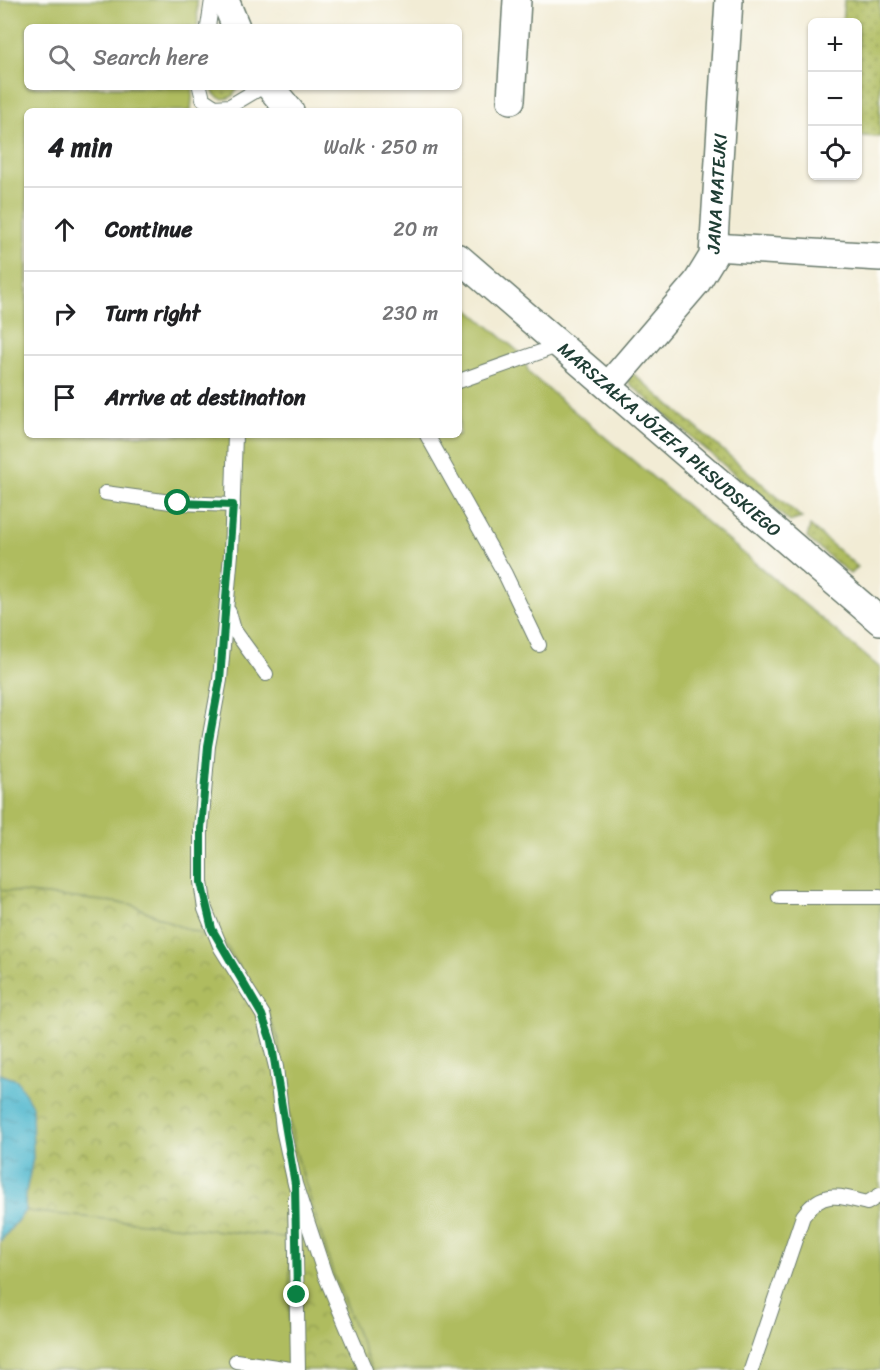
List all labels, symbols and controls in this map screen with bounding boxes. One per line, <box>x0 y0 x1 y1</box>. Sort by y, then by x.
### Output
map controls <box>808 18 862 180</box>
button: + <box>808 18 862 72</box>
search box <box>24 24 462 90</box>
text: Search here <box>93 38 209 77</box>
icon: search <box>45 41 78 74</box>
button: − <box>808 72 862 126</box>
text: 4 min <box>48 124 112 170</box>
button: locate <box>808 126 862 180</box>
text: Walk · 250 m <box>324 130 438 165</box>
street label: JANA MATEJKI <box>697 132 737 256</box>
text: Continue <box>105 210 193 249</box>
text: 20 m <box>393 212 438 247</box>
icon: ahead <box>48 213 81 246</box>
text: Turn right <box>105 294 200 333</box>
text: 230 m <box>382 296 438 331</box>
icon: right <box>48 297 81 330</box>
street label: MARSZAŁKA JÓZEFA PIŁSUDSKIEGO <box>550 334 789 545</box>
text: Arrive at destination <box>105 378 306 417</box>
icon: arrive <box>48 381 81 414</box>
route start <box>164 489 190 515</box>
route end <box>283 1281 309 1307</box>

